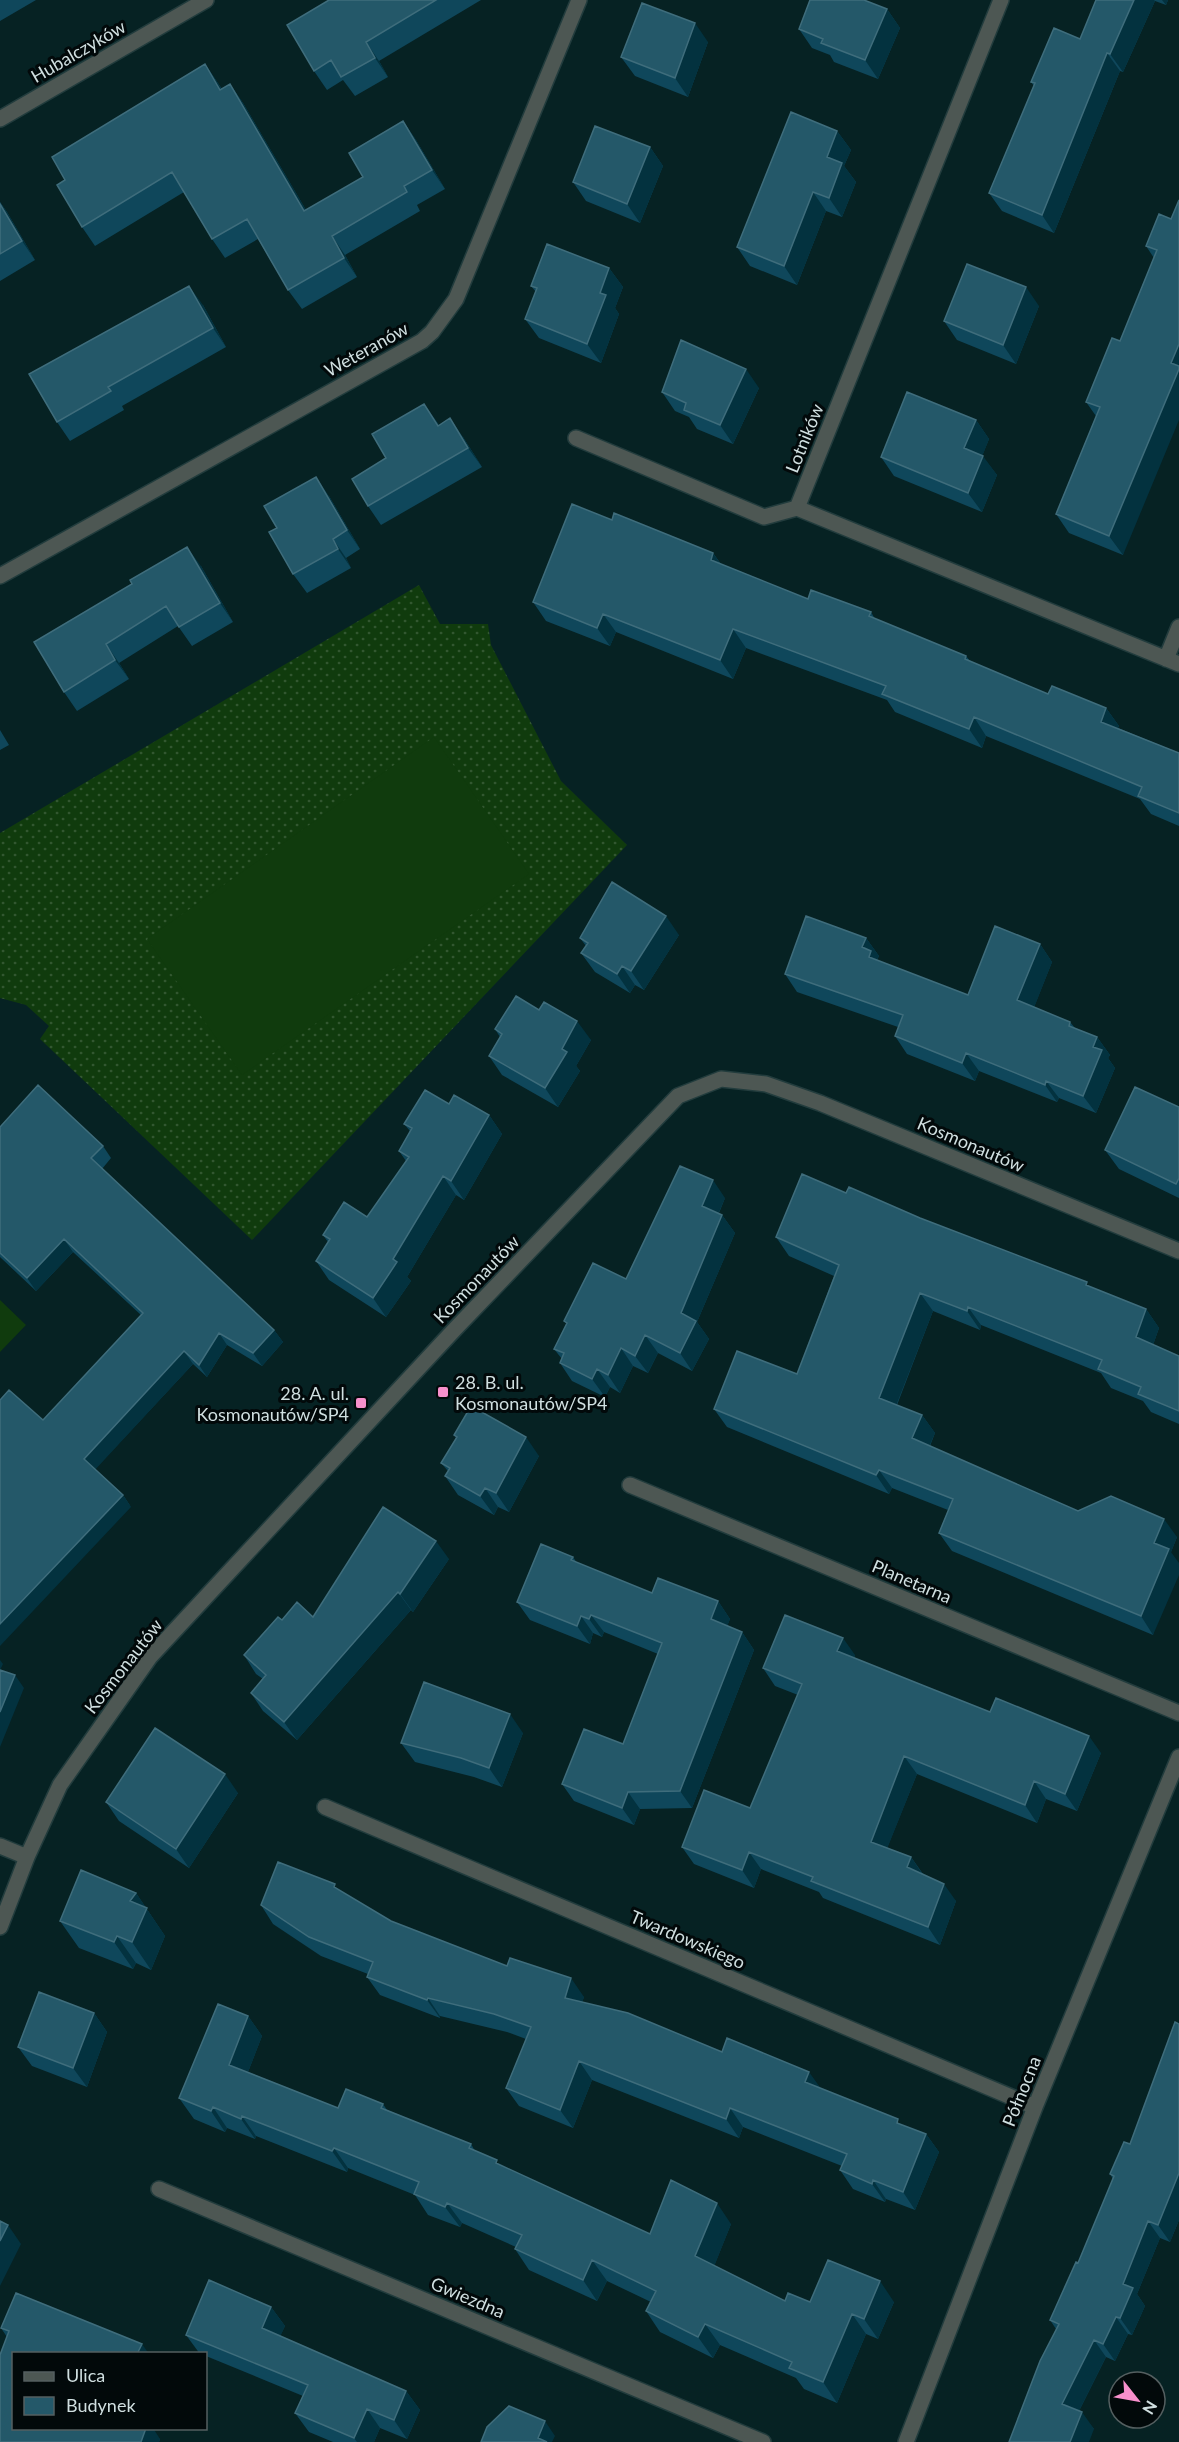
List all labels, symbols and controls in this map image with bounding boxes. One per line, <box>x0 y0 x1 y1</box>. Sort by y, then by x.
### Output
street label: Hubalczyków <box>27 15 129 87</box>
street label: Weteranów <box>320 317 412 381</box>
street label: Lotników <box>780 400 828 476</box>
street label: Kosmonautów <box>914 1112 1028 1176</box>
street label: Kosmonautów <box>429 1230 523 1328</box>
place label: 28. B. ul. Kosmonautów/SP4 <box>455 1371 608 1414</box>
place label: 28. A. ul. Kosmonautów/SP4 <box>196 1382 349 1425</box>
marker: 28. B. ul. Kosmonautów/SP4 <box>436 1385 450 1399</box>
marker: 28. A. ul. Kosmonautów/SP4 <box>354 1396 368 1410</box>
street label: Planetarna <box>869 1554 955 1608</box>
street label: Kosmonautów <box>79 1614 167 1718</box>
street label: Twardowskiego <box>627 1905 749 1973</box>
street label: Północna <box>997 2053 1045 2129</box>
street label: Gwiezdna <box>428 2272 508 2322</box>
legend <box>12 2352 207 2430</box>
text: Ulica <box>66 2364 105 2386</box>
north arrow <box>1107 2370 1167 2430</box>
text: Budynek <box>66 2394 136 2416</box>
text: N <box>1139 2398 1162 2418</box>

